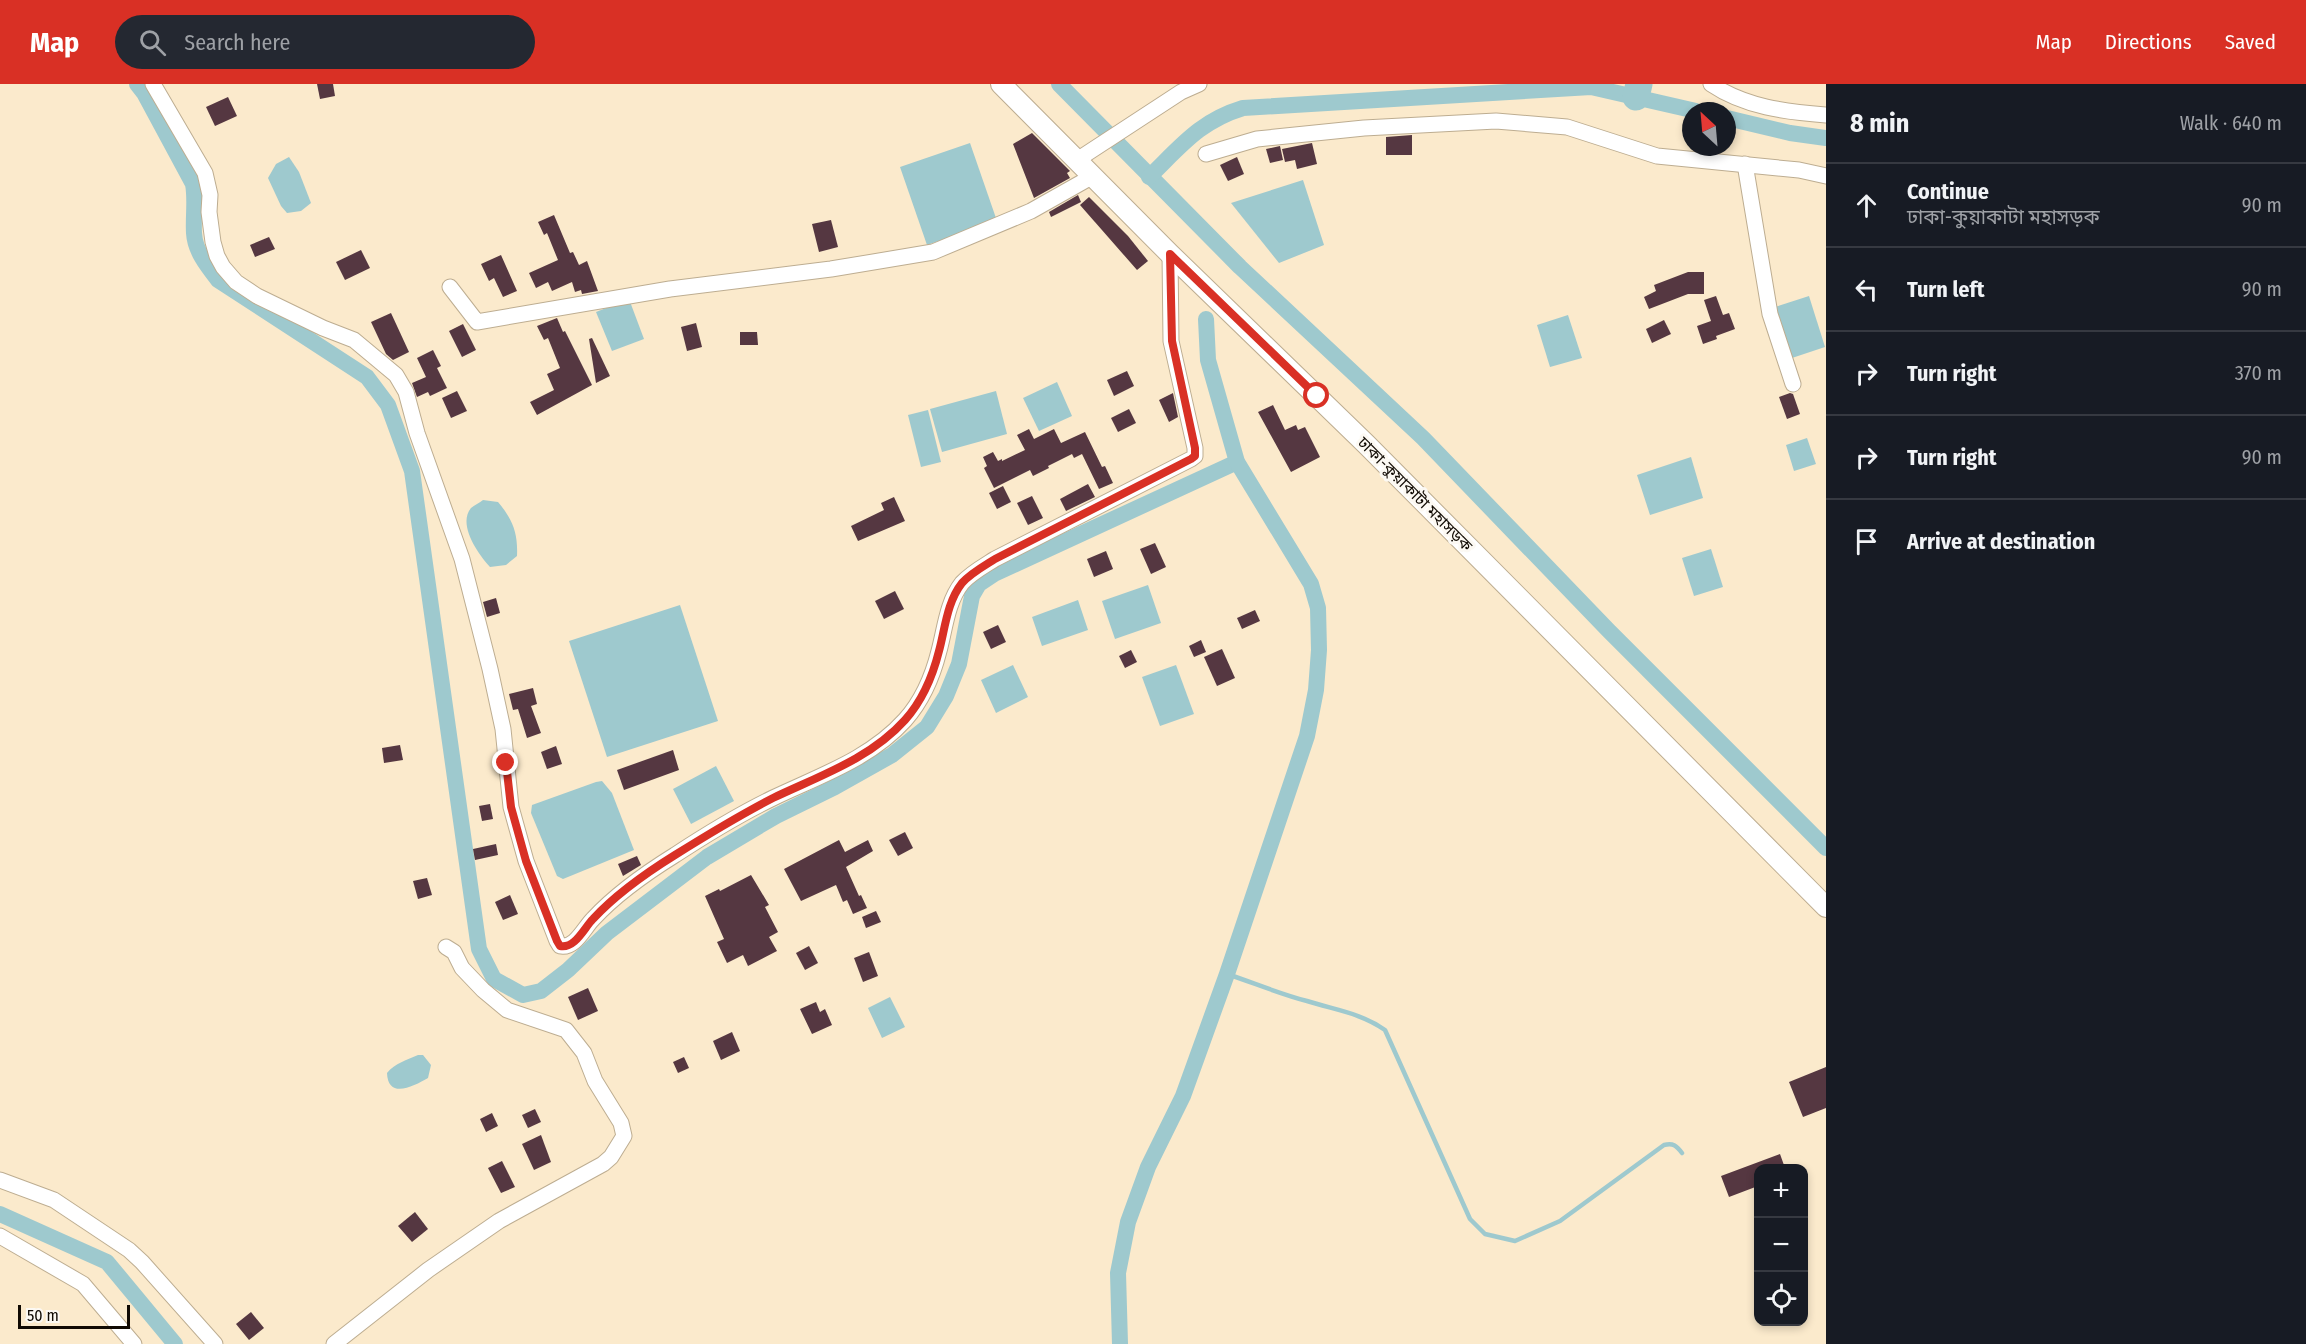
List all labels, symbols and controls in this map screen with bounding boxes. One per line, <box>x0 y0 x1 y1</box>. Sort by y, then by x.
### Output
search box <box>115 15 535 69</box>
text: Map <box>30 26 79 59</box>
icon: search <box>136 26 169 59</box>
text: Search here <box>184 29 290 56</box>
text: Map <box>2035 29 2072 55</box>
text: Directions <box>2105 29 2192 55</box>
text: Saved <box>2225 29 2276 55</box>
north arrow <box>1682 102 1736 156</box>
text: 8 min <box>1850 108 1909 139</box>
text: Walk · 640 m <box>2180 111 2282 135</box>
text: Continue <box>1907 178 1989 205</box>
icon: ahead <box>1850 189 1883 222</box>
text: 90 m <box>2242 193 2282 217</box>
text: ঢাকা-কুয়াকাটা মহাসড়ক <box>1907 205 2100 229</box>
icon: left <box>1850 273 1883 306</box>
text: Turn left <box>1907 276 1985 303</box>
text: 90 m <box>2242 277 2282 301</box>
icon: right <box>1850 357 1883 390</box>
text: Turn right <box>1907 360 1996 387</box>
text: 370 m <box>2235 361 2282 385</box>
route start <box>1303 382 1329 408</box>
street label: ঢাকা-কুয়াকাটা মহাসড়ক <box>1353 432 1477 556</box>
icon: right <box>1850 441 1883 474</box>
text: Turn right <box>1907 444 1996 471</box>
text: 90 m <box>2242 445 2282 469</box>
icon: arrive <box>1850 525 1883 558</box>
text: Arrive at destination <box>1907 528 2095 555</box>
route end <box>492 749 518 775</box>
map controls <box>1754 1164 1808 1326</box>
button: + <box>1754 1164 1808 1218</box>
button: − <box>1754 1218 1808 1272</box>
button: locate <box>1754 1272 1808 1326</box>
scale bar <box>18 1302 130 1330</box>
text: 50 m <box>27 1306 59 1325</box>

